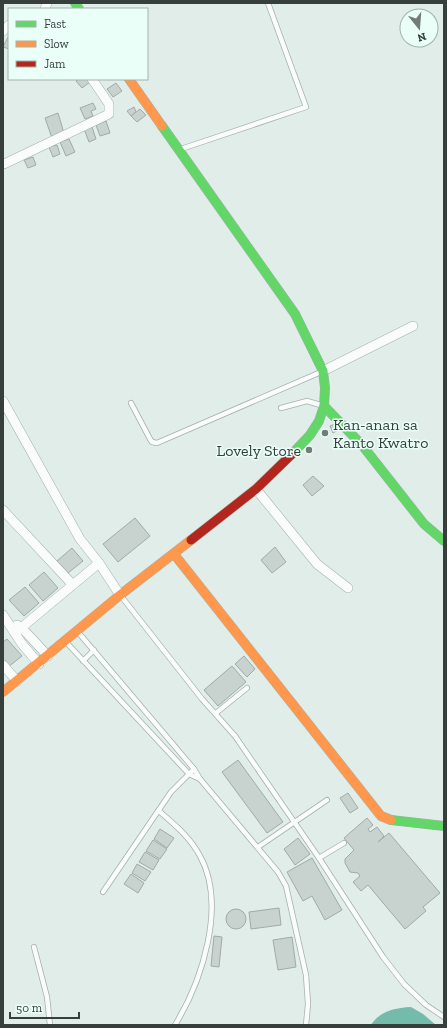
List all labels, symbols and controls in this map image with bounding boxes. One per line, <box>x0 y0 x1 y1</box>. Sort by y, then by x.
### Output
legend <box>8 8 148 80</box>
north arrow <box>399 8 439 48</box>
text: Fast <box>44 17 67 31</box>
text: N <box>415 30 428 45</box>
text: Slow <box>44 37 70 51</box>
text: Jam <box>44 57 66 71</box>
place label: Kan-anan sa Kanto Kwatro <box>333 415 428 452</box>
marker: Kan-anan sa Kanto Kwatro <box>320 428 330 438</box>
place label: Lovely Store <box>217 441 301 460</box>
marker: Lovely Store <box>304 445 314 455</box>
scale bar <box>10 994 79 1020</box>
text: 50 m <box>16 1001 43 1015</box>

